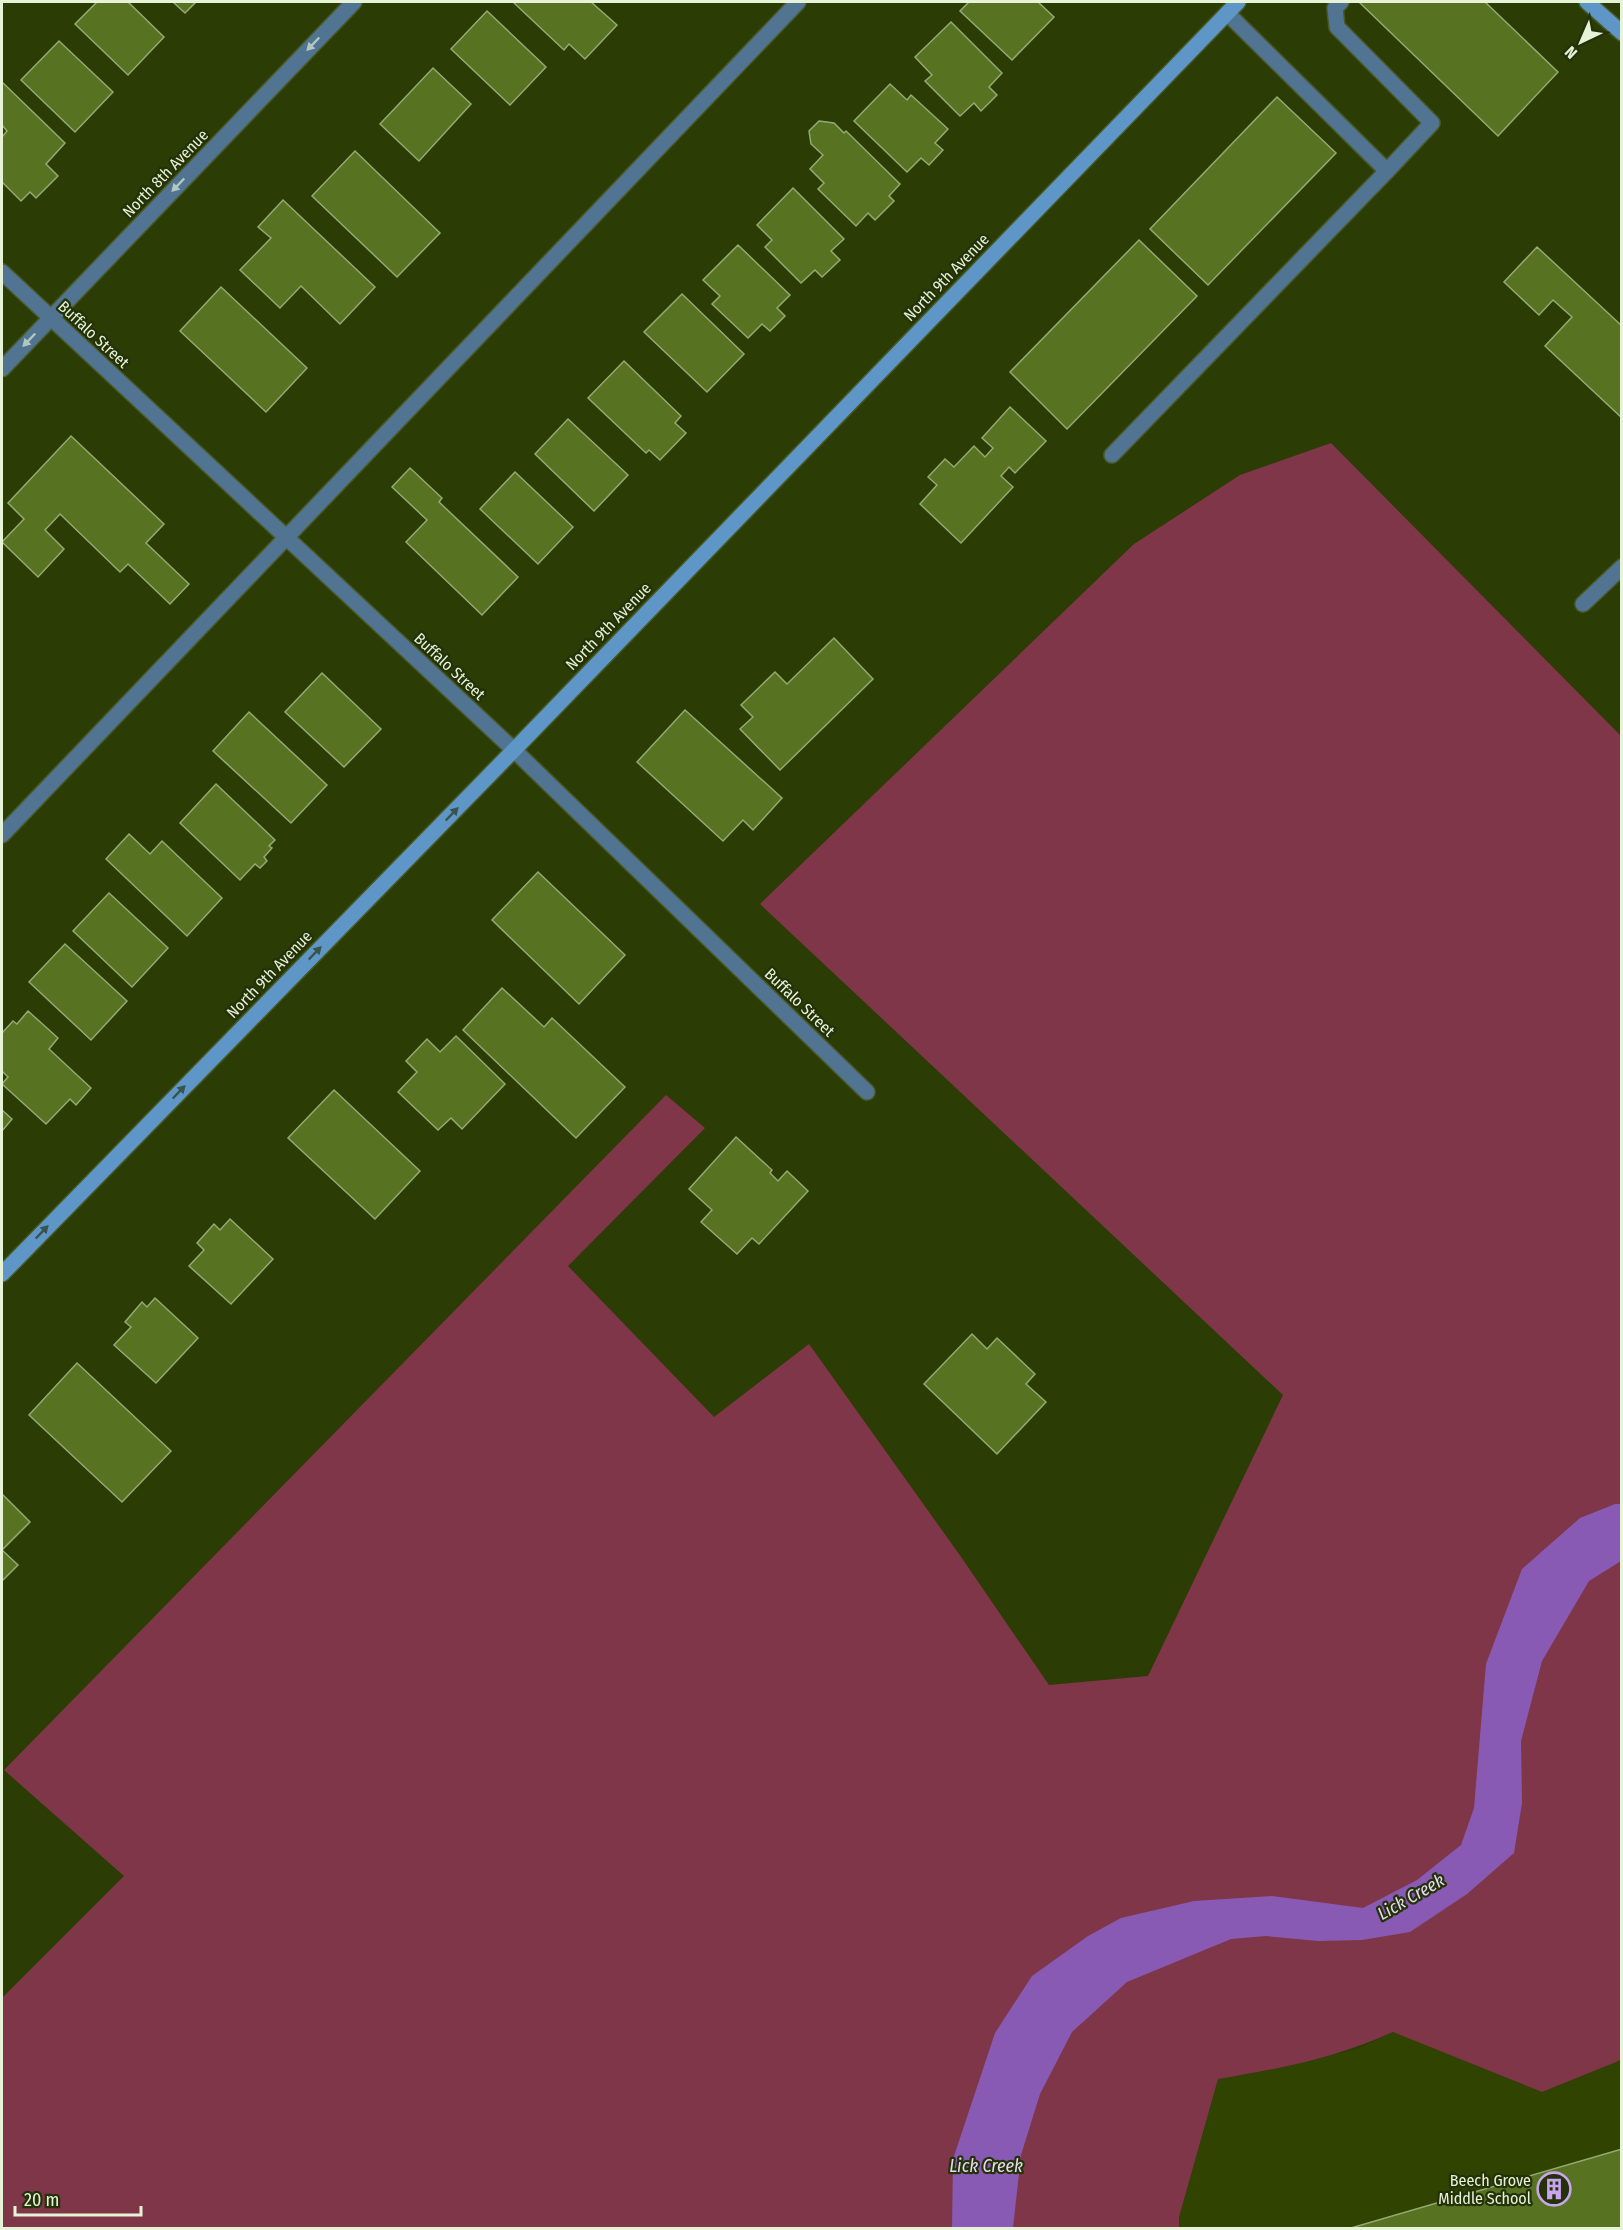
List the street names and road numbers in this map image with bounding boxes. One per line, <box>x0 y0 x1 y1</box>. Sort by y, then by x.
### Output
street label: North 8th Avenue <box>119 125 212 221</box>
street label: North 9th Avenue <box>900 230 993 325</box>
street label: Buffalo Street <box>54 297 134 372</box>
street label: North 9th Avenue <box>562 579 655 674</box>
street label: Buffalo Street <box>410 629 490 704</box>
street label: North 9th Avenue <box>223 927 316 1022</box>
street label: Buffalo Street <box>761 964 839 1041</box>

